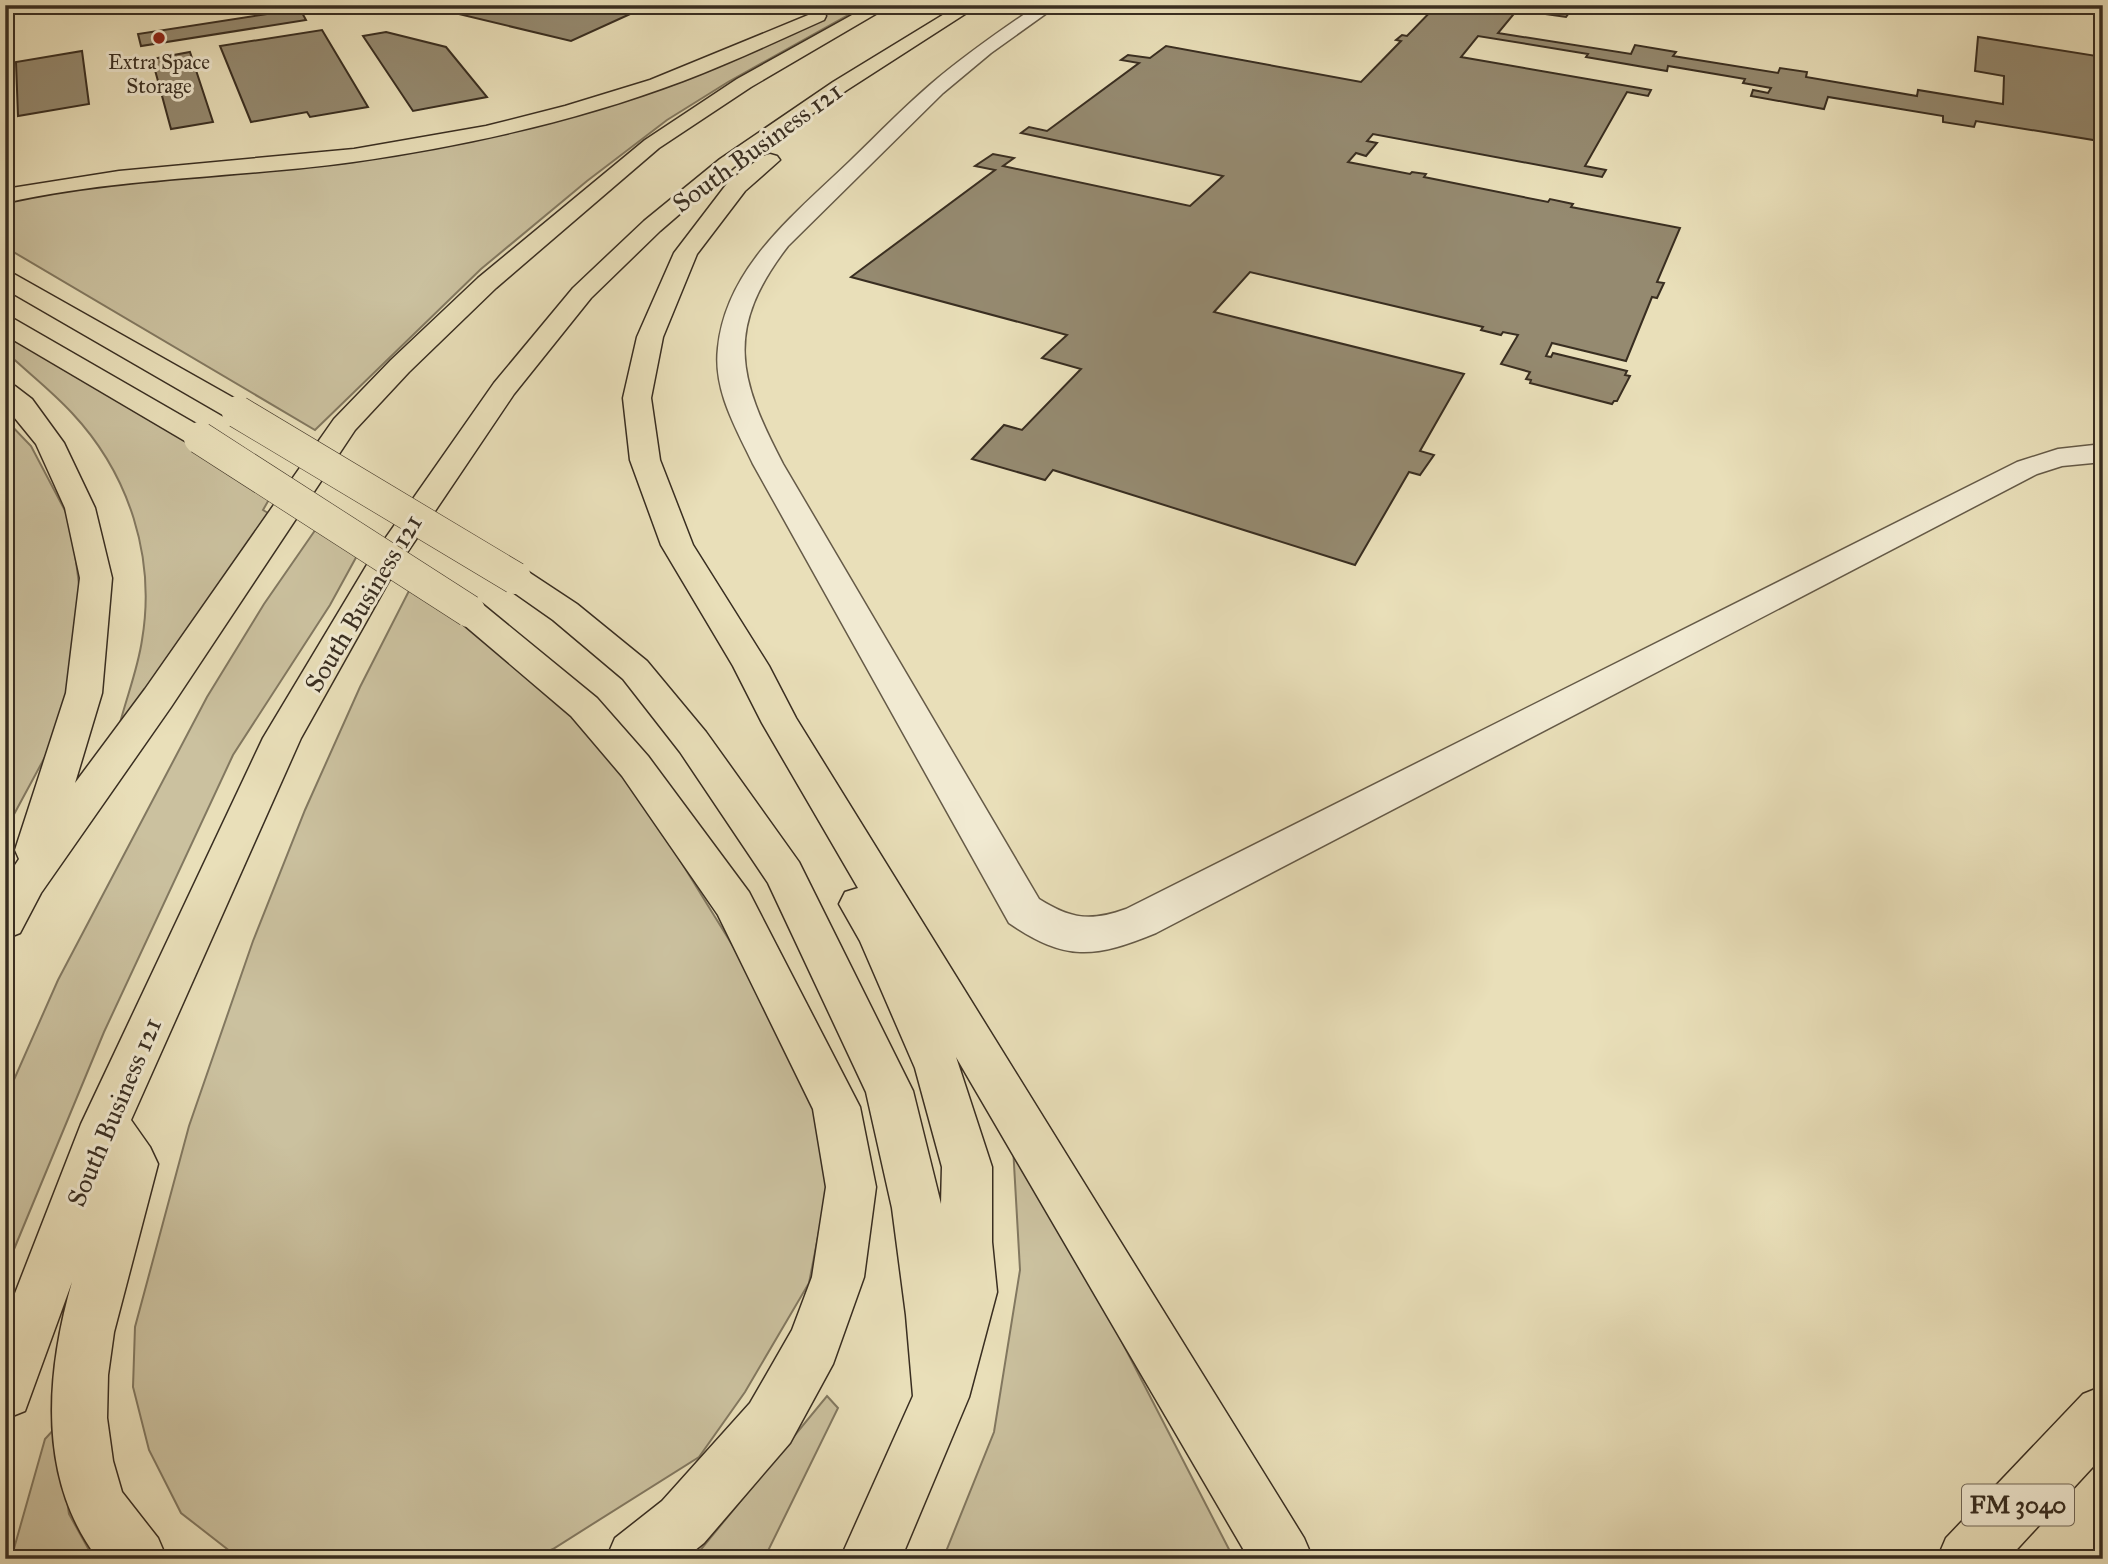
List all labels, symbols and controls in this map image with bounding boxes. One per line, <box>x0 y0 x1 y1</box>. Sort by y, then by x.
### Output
marker: Extra Space Storage <box>151 30 167 46</box>
place label: Extra Space Storage <box>108 49 210 99</box>
street label: South Business 121 <box>666 75 848 219</box>
street label: South Business 121 <box>297 508 429 698</box>
street label: South Business 121 <box>60 1013 168 1211</box>
road number: FM 3040 <box>1962 1484 2074 1526</box>

